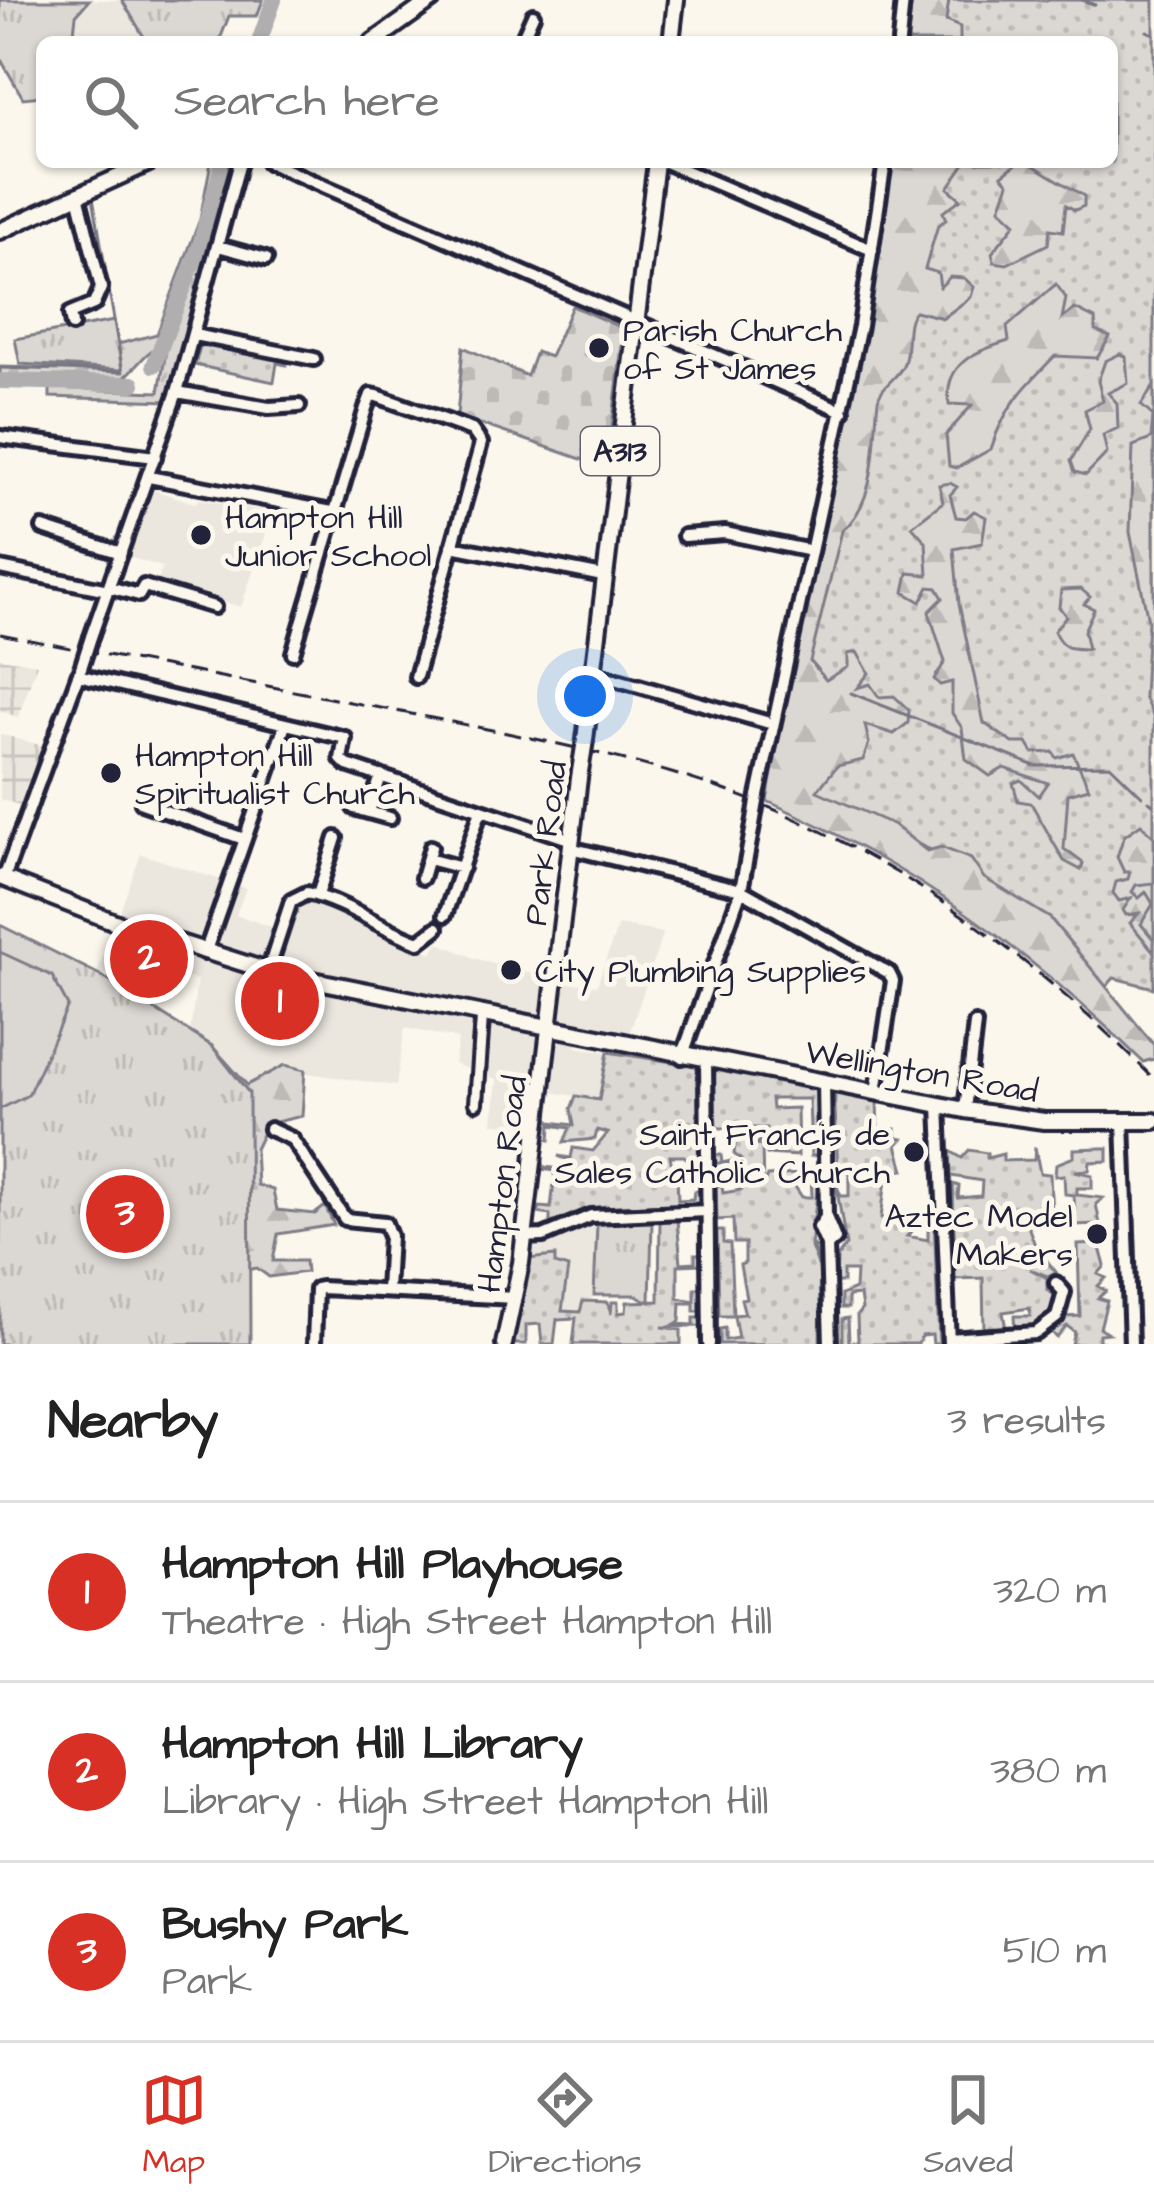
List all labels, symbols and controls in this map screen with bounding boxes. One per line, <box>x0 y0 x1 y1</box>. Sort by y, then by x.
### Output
search box <box>36 36 1118 168</box>
icon: search <box>78 69 144 135</box>
text: Search here <box>174 71 440 133</box>
place label: Parish Church of St James <box>623 308 843 392</box>
marker: Parish Church of St James <box>586 335 612 361</box>
road number: A313 <box>581 427 659 475</box>
place label: Hampton Hill Junior School <box>225 495 431 579</box>
marker: Hampton Hill Junior School <box>188 522 214 548</box>
your location <box>555 666 615 726</box>
place label: Hampton Hill Spiritualist Church <box>135 733 416 817</box>
street label: Park Road <box>513 758 579 928</box>
marker: Hampton Hill Spiritualist Church <box>98 760 124 786</box>
pin: 2 <box>110 914 188 1004</box>
place label: City Plumbing Supplies <box>535 949 866 997</box>
pin: 1 <box>241 956 319 1046</box>
marker: City Plumbing Supplies <box>498 957 524 983</box>
street label: Wellington Road <box>801 1029 1042 1117</box>
street label: Hampton Road <box>467 1073 539 1295</box>
place label: Saint Francis de Sales Catholic Church <box>555 1112 891 1196</box>
marker: Saint Francis de Sales Catholic Church <box>901 1139 927 1165</box>
pin: 3 <box>86 1169 164 1259</box>
place label: Aztec Model Makers <box>884 1194 1073 1278</box>
marker: Aztec Model Makers <box>1084 1221 1110 1247</box>
text: Nearby <box>48 1387 218 1458</box>
text: 3 results <box>947 1395 1106 1449</box>
text: Hampton Hill Playhouse <box>162 1534 623 1596</box>
text: 1 <box>85 1565 90 1619</box>
text: 320 m <box>993 1565 1106 1619</box>
text: Theatre · High Street Hampton Hill <box>162 1596 772 1650</box>
text: Hampton Hill Library <box>162 1714 583 1776</box>
text: 2 <box>76 1745 98 1799</box>
text: 380 m <box>990 1745 1106 1799</box>
text: Library · High Street Hampton Hill <box>162 1776 768 1830</box>
text: Bushy Park <box>162 1894 409 1956</box>
text: 3 <box>77 1925 97 1979</box>
text: 510 m <box>1003 1925 1106 1979</box>
text: Park <box>162 1956 252 2010</box>
tab: Map <box>141 2067 207 2185</box>
tab: Directions <box>488 2067 642 2185</box>
tab: Saved <box>923 2067 1013 2185</box>

